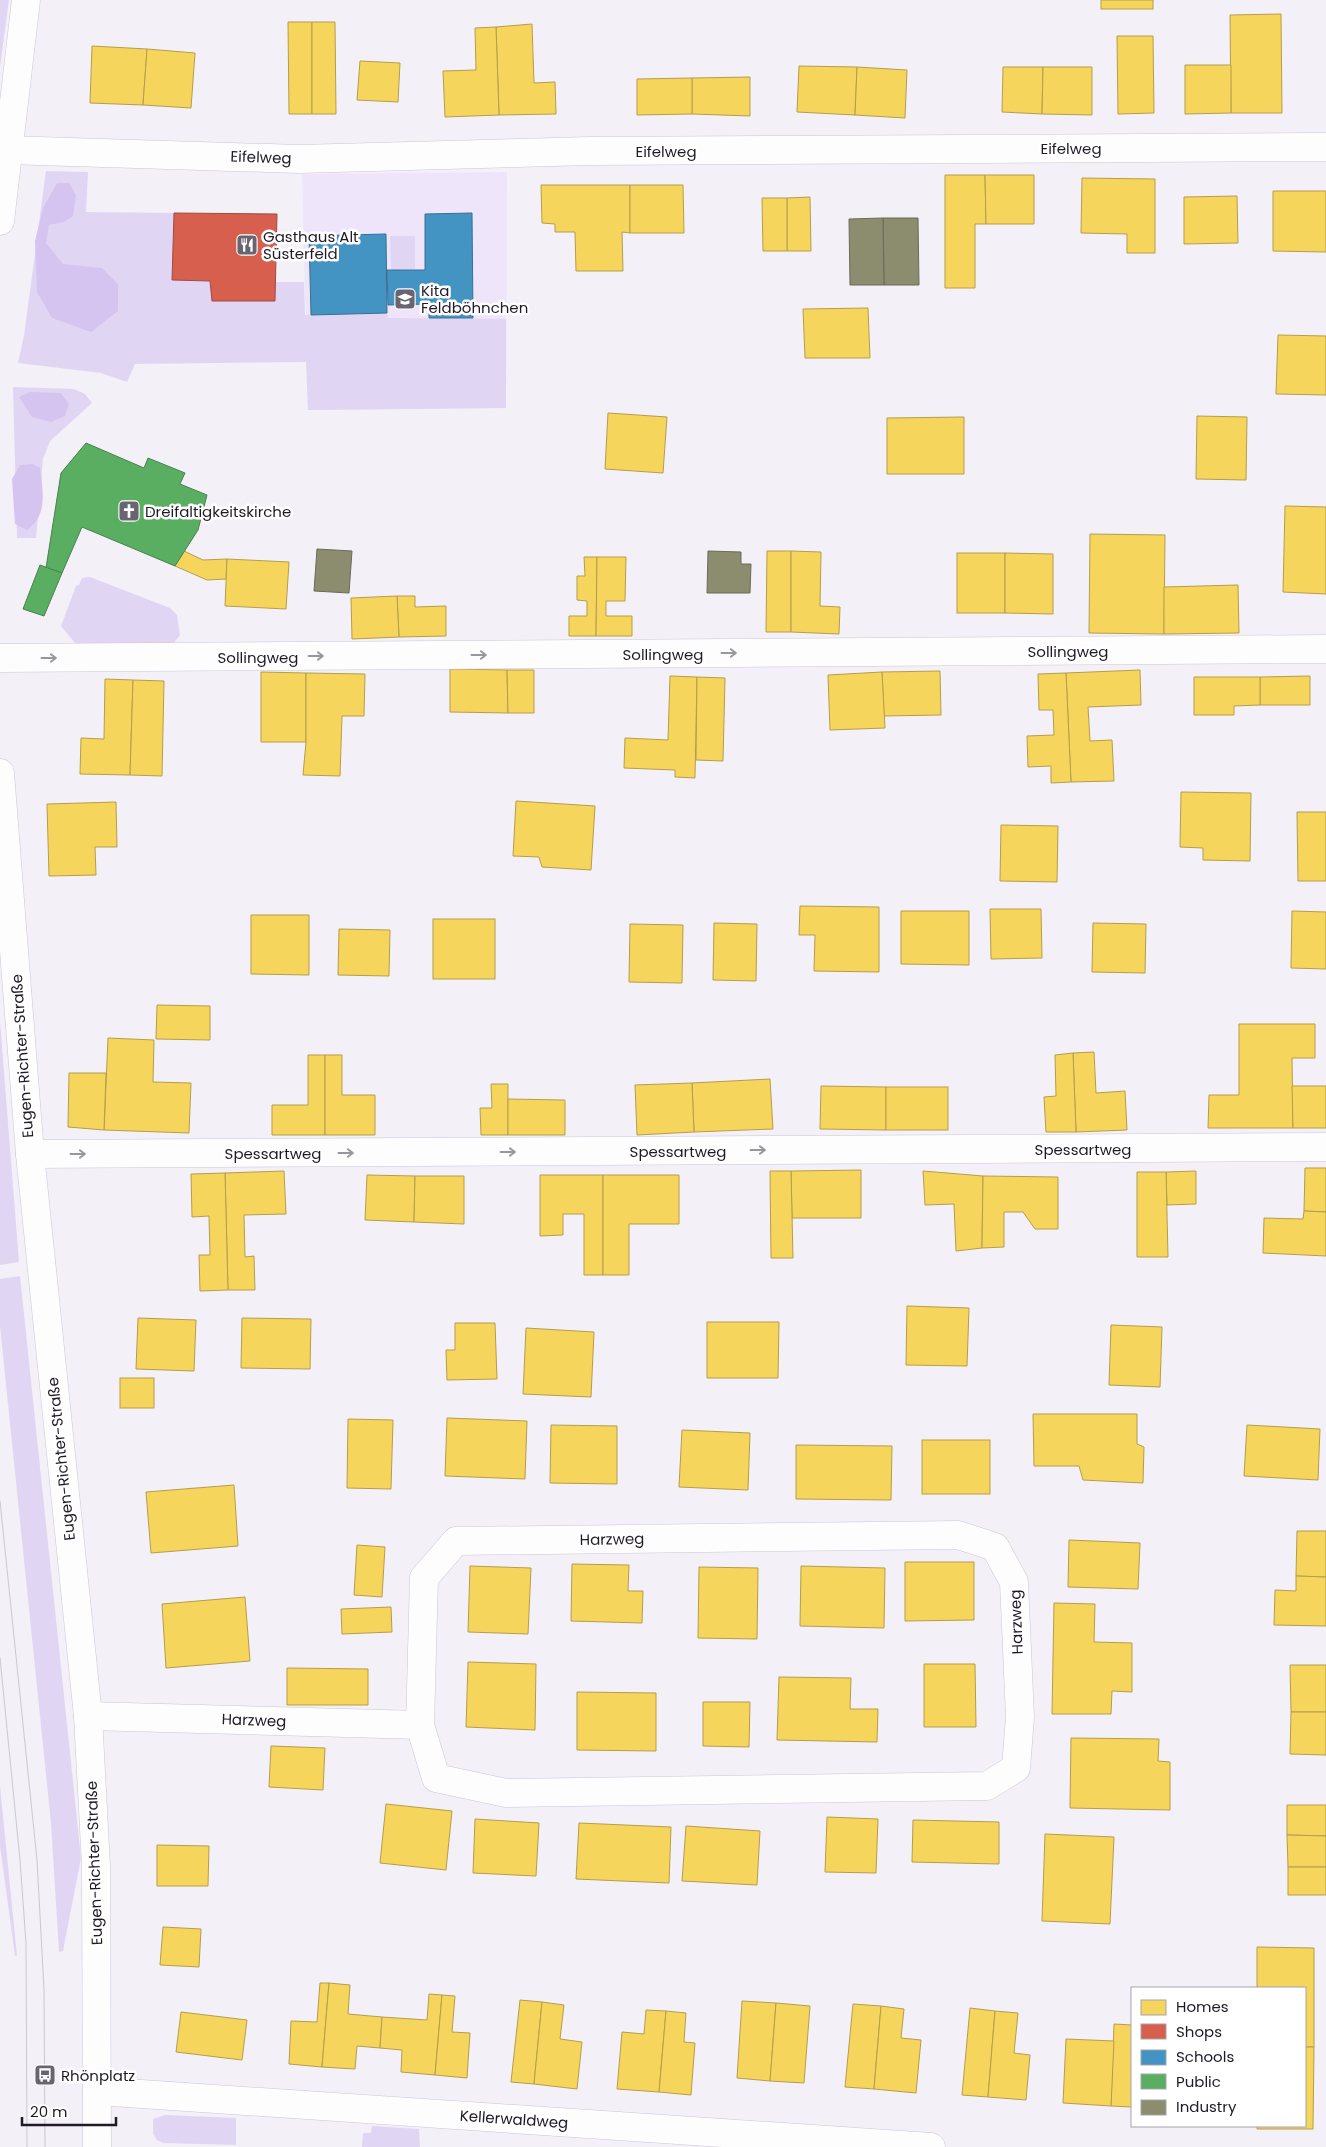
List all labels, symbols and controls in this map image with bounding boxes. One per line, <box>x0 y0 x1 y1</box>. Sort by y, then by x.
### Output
street label: Eifelweg <box>1040 138 1102 159</box>
street label: Eifelweg <box>635 141 697 162</box>
street label: Eifelweg <box>230 145 292 169</box>
place label: Gasthaus Alt Süsterfeld <box>263 226 359 264</box>
restaurant icon: Gasthaus Alt Süsterfeld <box>235 233 259 257</box>
place label: Kita Feldböhnchen <box>421 280 528 318</box>
school or university icon: Kita Feldböhnchen <box>393 287 417 311</box>
church icon: Dreifaltigkeitskirche <box>117 499 141 523</box>
place label: Dreifaltigkeitskirche <box>145 501 291 522</box>
street label: Sollingweg <box>1028 641 1108 662</box>
street label: Sollingweg <box>623 644 703 665</box>
street label: Sollingweg <box>218 647 298 668</box>
one-way arrow <box>720 648 736 658</box>
one-way arrow <box>470 650 486 660</box>
one-way arrow <box>308 651 324 661</box>
one-way arrow <box>40 653 56 663</box>
street label: Eugen-Richter-Straße <box>6 973 38 1139</box>
street label: Spessartweg <box>1035 1139 1131 1160</box>
street label: Spessartweg <box>630 1141 726 1162</box>
street label: Spessartweg <box>225 1143 321 1164</box>
one-way arrow <box>750 1145 766 1155</box>
one-way arrow <box>500 1147 516 1157</box>
one-way arrow <box>338 1148 354 1157</box>
one-way arrow <box>70 1149 86 1159</box>
street label: Eugen-Richter-Straße <box>42 1376 80 1542</box>
street label: Harzweg <box>579 1528 645 1550</box>
street label: Harzweg <box>1004 1589 1028 1655</box>
street label: Harzweg <box>221 1708 287 1732</box>
street label: Eugen-Richter-Straße <box>81 1781 107 1945</box>
legend <box>1131 1987 1306 2127</box>
text: Homes <box>1176 1996 1229 2017</box>
text: Shops <box>1176 2021 1222 2042</box>
text: Schools <box>1176 2046 1234 2067</box>
bus stop icon: Rhönplatz <box>33 2063 57 2087</box>
place label: Rhönplatz <box>61 2065 135 2086</box>
text: Public <box>1176 2071 1221 2092</box>
scale bar <box>22 2094 116 2126</box>
text: Industry <box>1176 2096 1237 2117</box>
text: 20 m <box>30 2101 68 2122</box>
street label: Kellerwaldweg <box>459 2105 569 2133</box>

